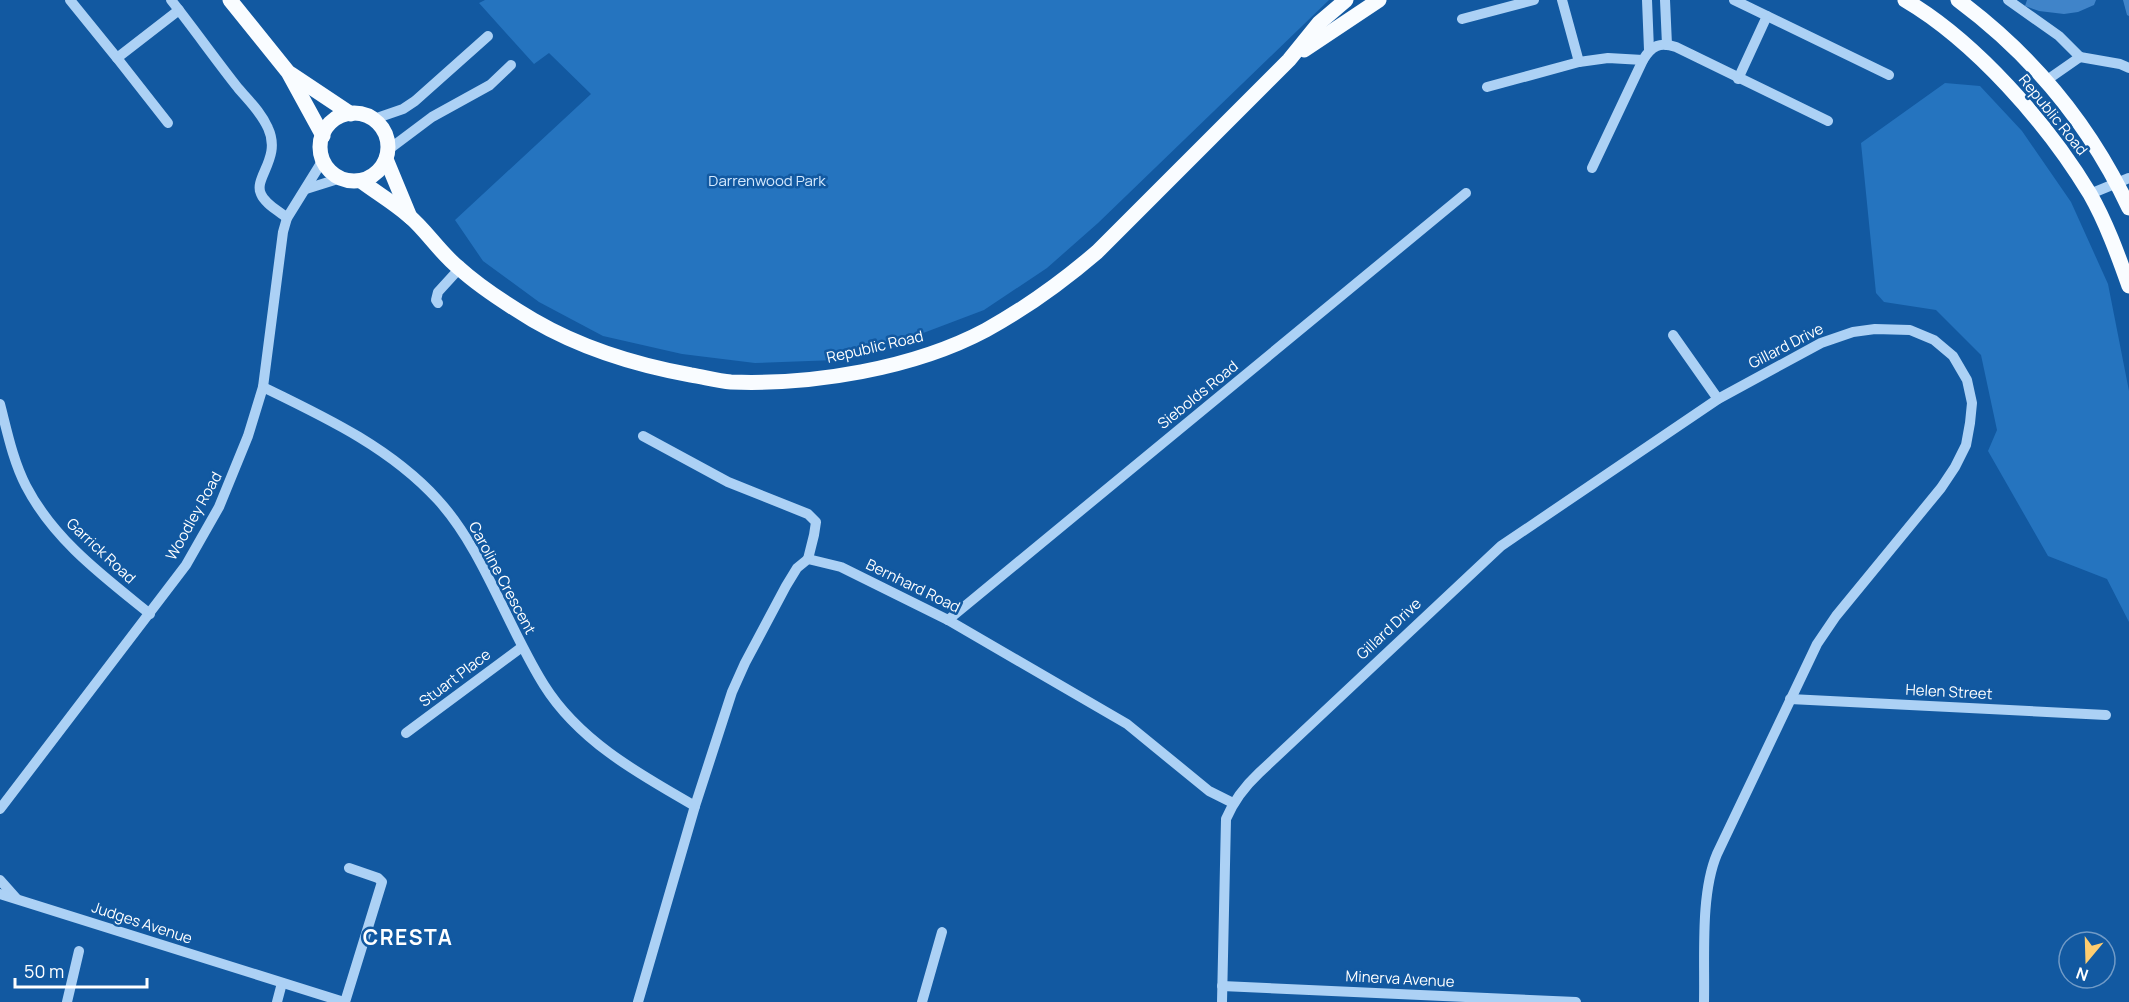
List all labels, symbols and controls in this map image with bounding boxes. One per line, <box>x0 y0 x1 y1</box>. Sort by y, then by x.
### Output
street label: Republic Road <box>2014 70 2093 160</box>
park label: Darrenwood Park <box>708 170 826 191</box>
street label: Gillard Drive <box>1745 318 1827 373</box>
street label: Republic Road <box>825 325 925 368</box>
street label: Siebolds Road <box>1153 356 1242 434</box>
street label: Woodley Road <box>161 468 227 564</box>
street label: Garrick Road <box>62 513 141 588</box>
street label: Caroline Crescent <box>464 518 541 638</box>
street label: Bernhard Road <box>863 554 964 617</box>
street label: Gillard Drive <box>1352 593 1426 664</box>
street label: Stuart Place <box>415 644 495 711</box>
street label: Helen Street <box>1905 679 1993 704</box>
street label: Judges Avenue <box>89 896 195 949</box>
district label: CRESTA <box>363 923 453 951</box>
north arrow <box>2057 930 2117 990</box>
scale bar <box>15 951 147 989</box>
text: 50 m <box>24 959 64 983</box>
text: N <box>2073 962 2091 986</box>
street label: Minerva Avenue <box>1345 965 1455 992</box>

